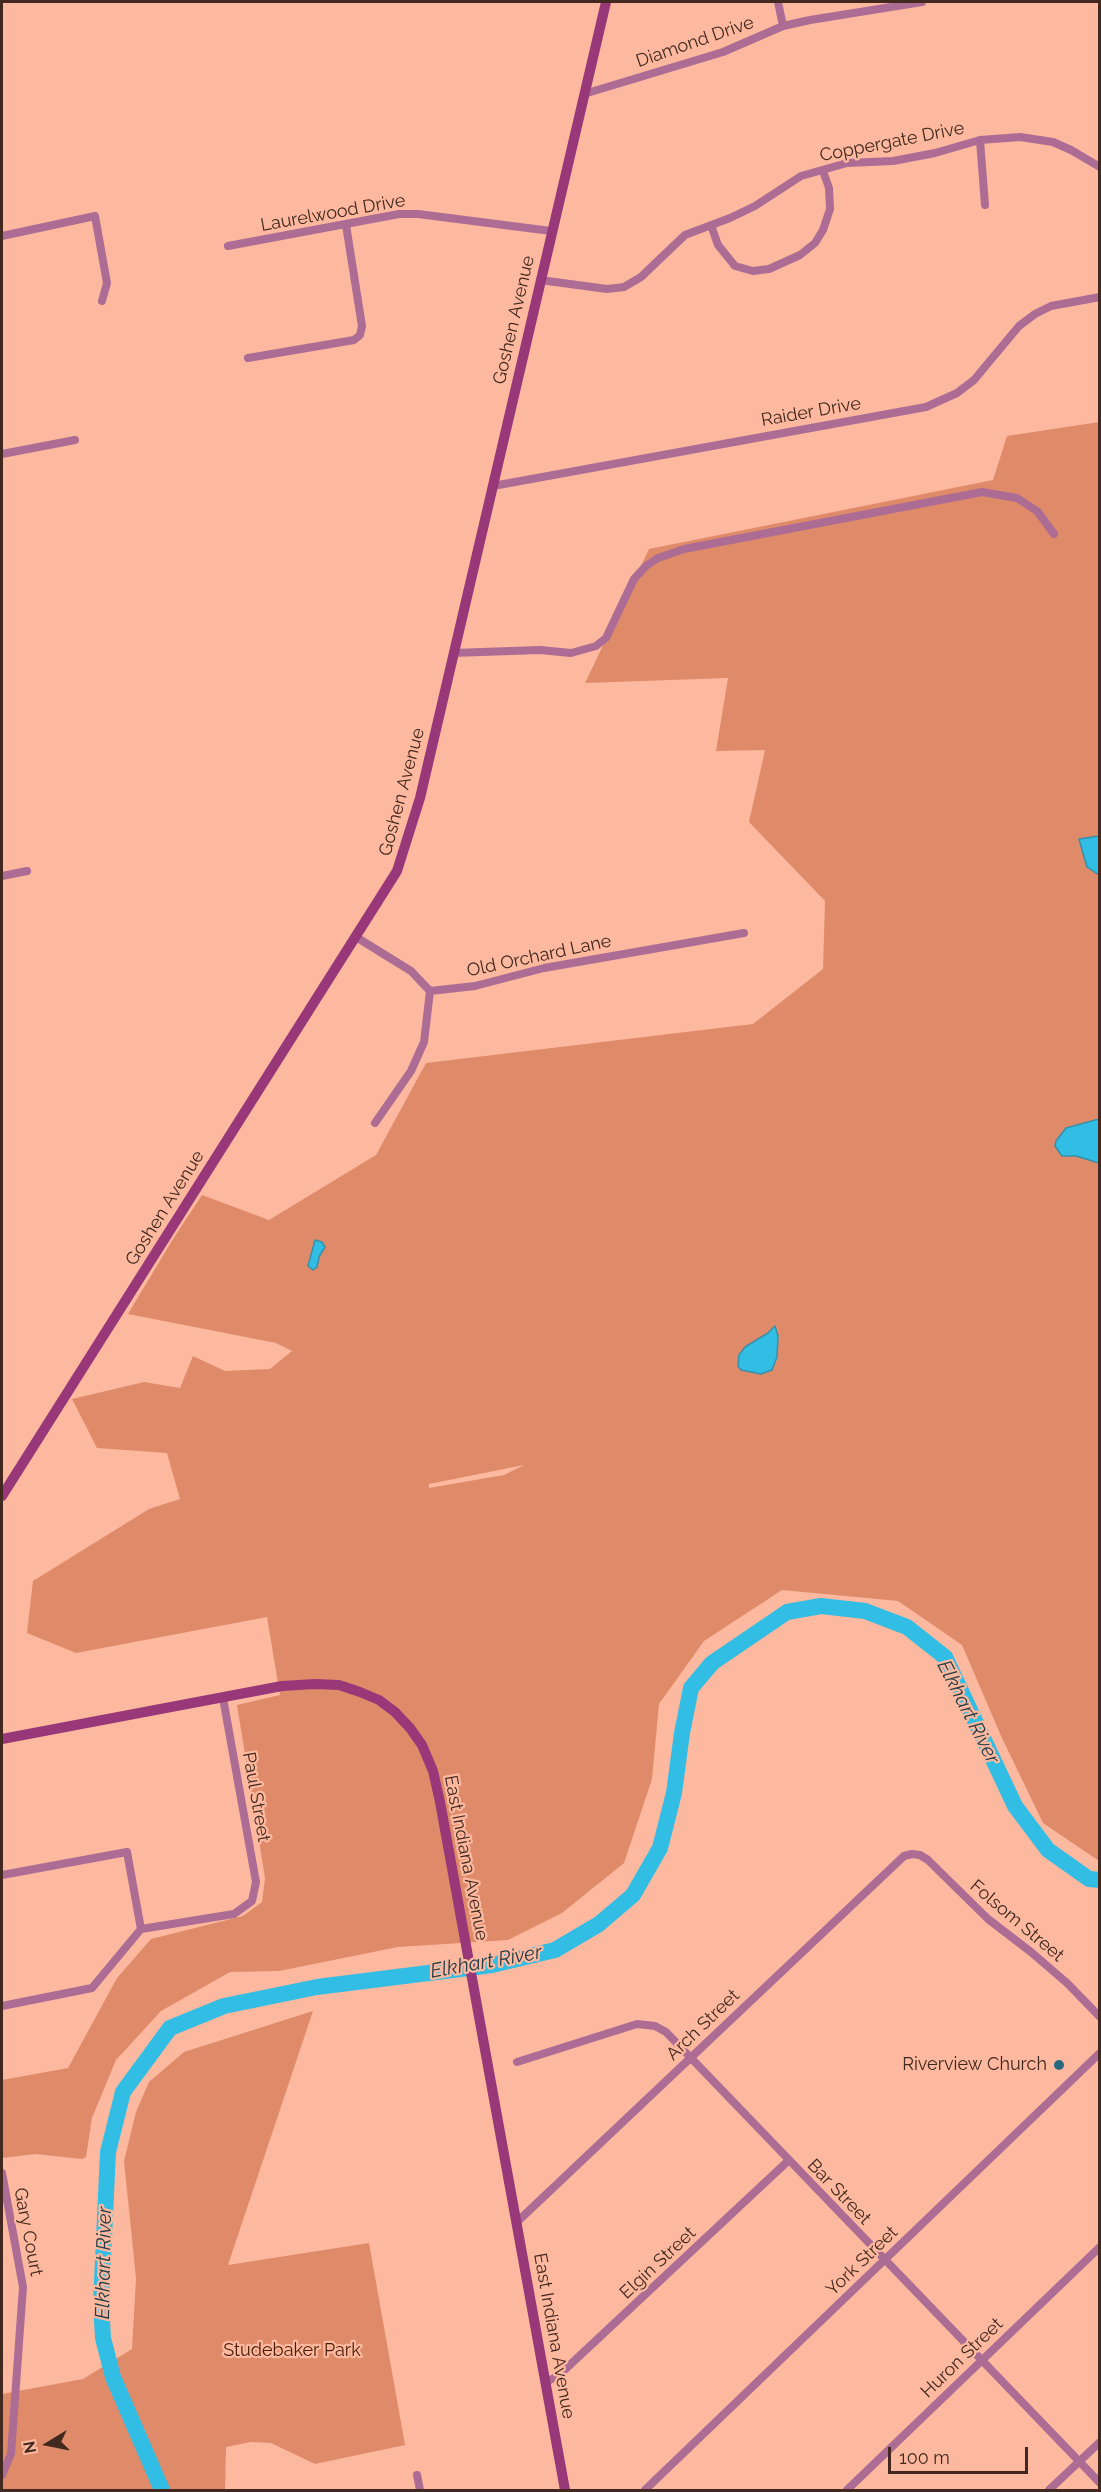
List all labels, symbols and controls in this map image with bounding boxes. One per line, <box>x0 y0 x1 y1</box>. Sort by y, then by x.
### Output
street label: Diamond Drive <box>633 12 757 72</box>
street label: Coppergate Drive <box>818 117 966 167</box>
street label: Laurelwood Drive <box>259 190 407 236</box>
street label: Goshen Avenue <box>489 253 539 387</box>
street label: Raider Drive <box>759 393 863 431</box>
street label: Goshen Avenue <box>375 726 429 858</box>
street label: Old Orchard Lane <box>465 930 613 982</box>
street label: Goshen Avenue <box>121 1146 209 1270</box>
water label: Elkhart River <box>932 1656 1004 1768</box>
street label: Paul Street <box>237 1750 275 1844</box>
street label: East Indiana Avenue <box>439 1773 493 1943</box>
street label: Folsom Street <box>966 1875 1068 1967</box>
water label: Elkhart River <box>428 1940 544 1984</box>
street label: Arch Street <box>662 1985 744 2065</box>
place label: Riverview Church <box>902 2054 1047 2076</box>
marker: Riverview Church <box>1052 2058 1066 2072</box>
street label: Bar Street <box>803 2155 875 2229</box>
street label: Gary Court <box>9 2186 47 2278</box>
water label: Elkhart River <box>91 2206 117 2320</box>
street label: Elgin Street <box>616 2222 700 2304</box>
street label: York Street <box>822 2222 902 2300</box>
street label: East Indiana Avenue <box>529 2251 579 2421</box>
street label: Huron Street <box>916 2314 1008 2402</box>
park label: Studebaker Park <box>223 2340 361 2362</box>
north arrow <box>18 2414 78 2474</box>
scale bar <box>891 2435 1030 2473</box>
text: N <box>19 2440 40 2455</box>
text: 100 m <box>899 2447 950 2468</box>

